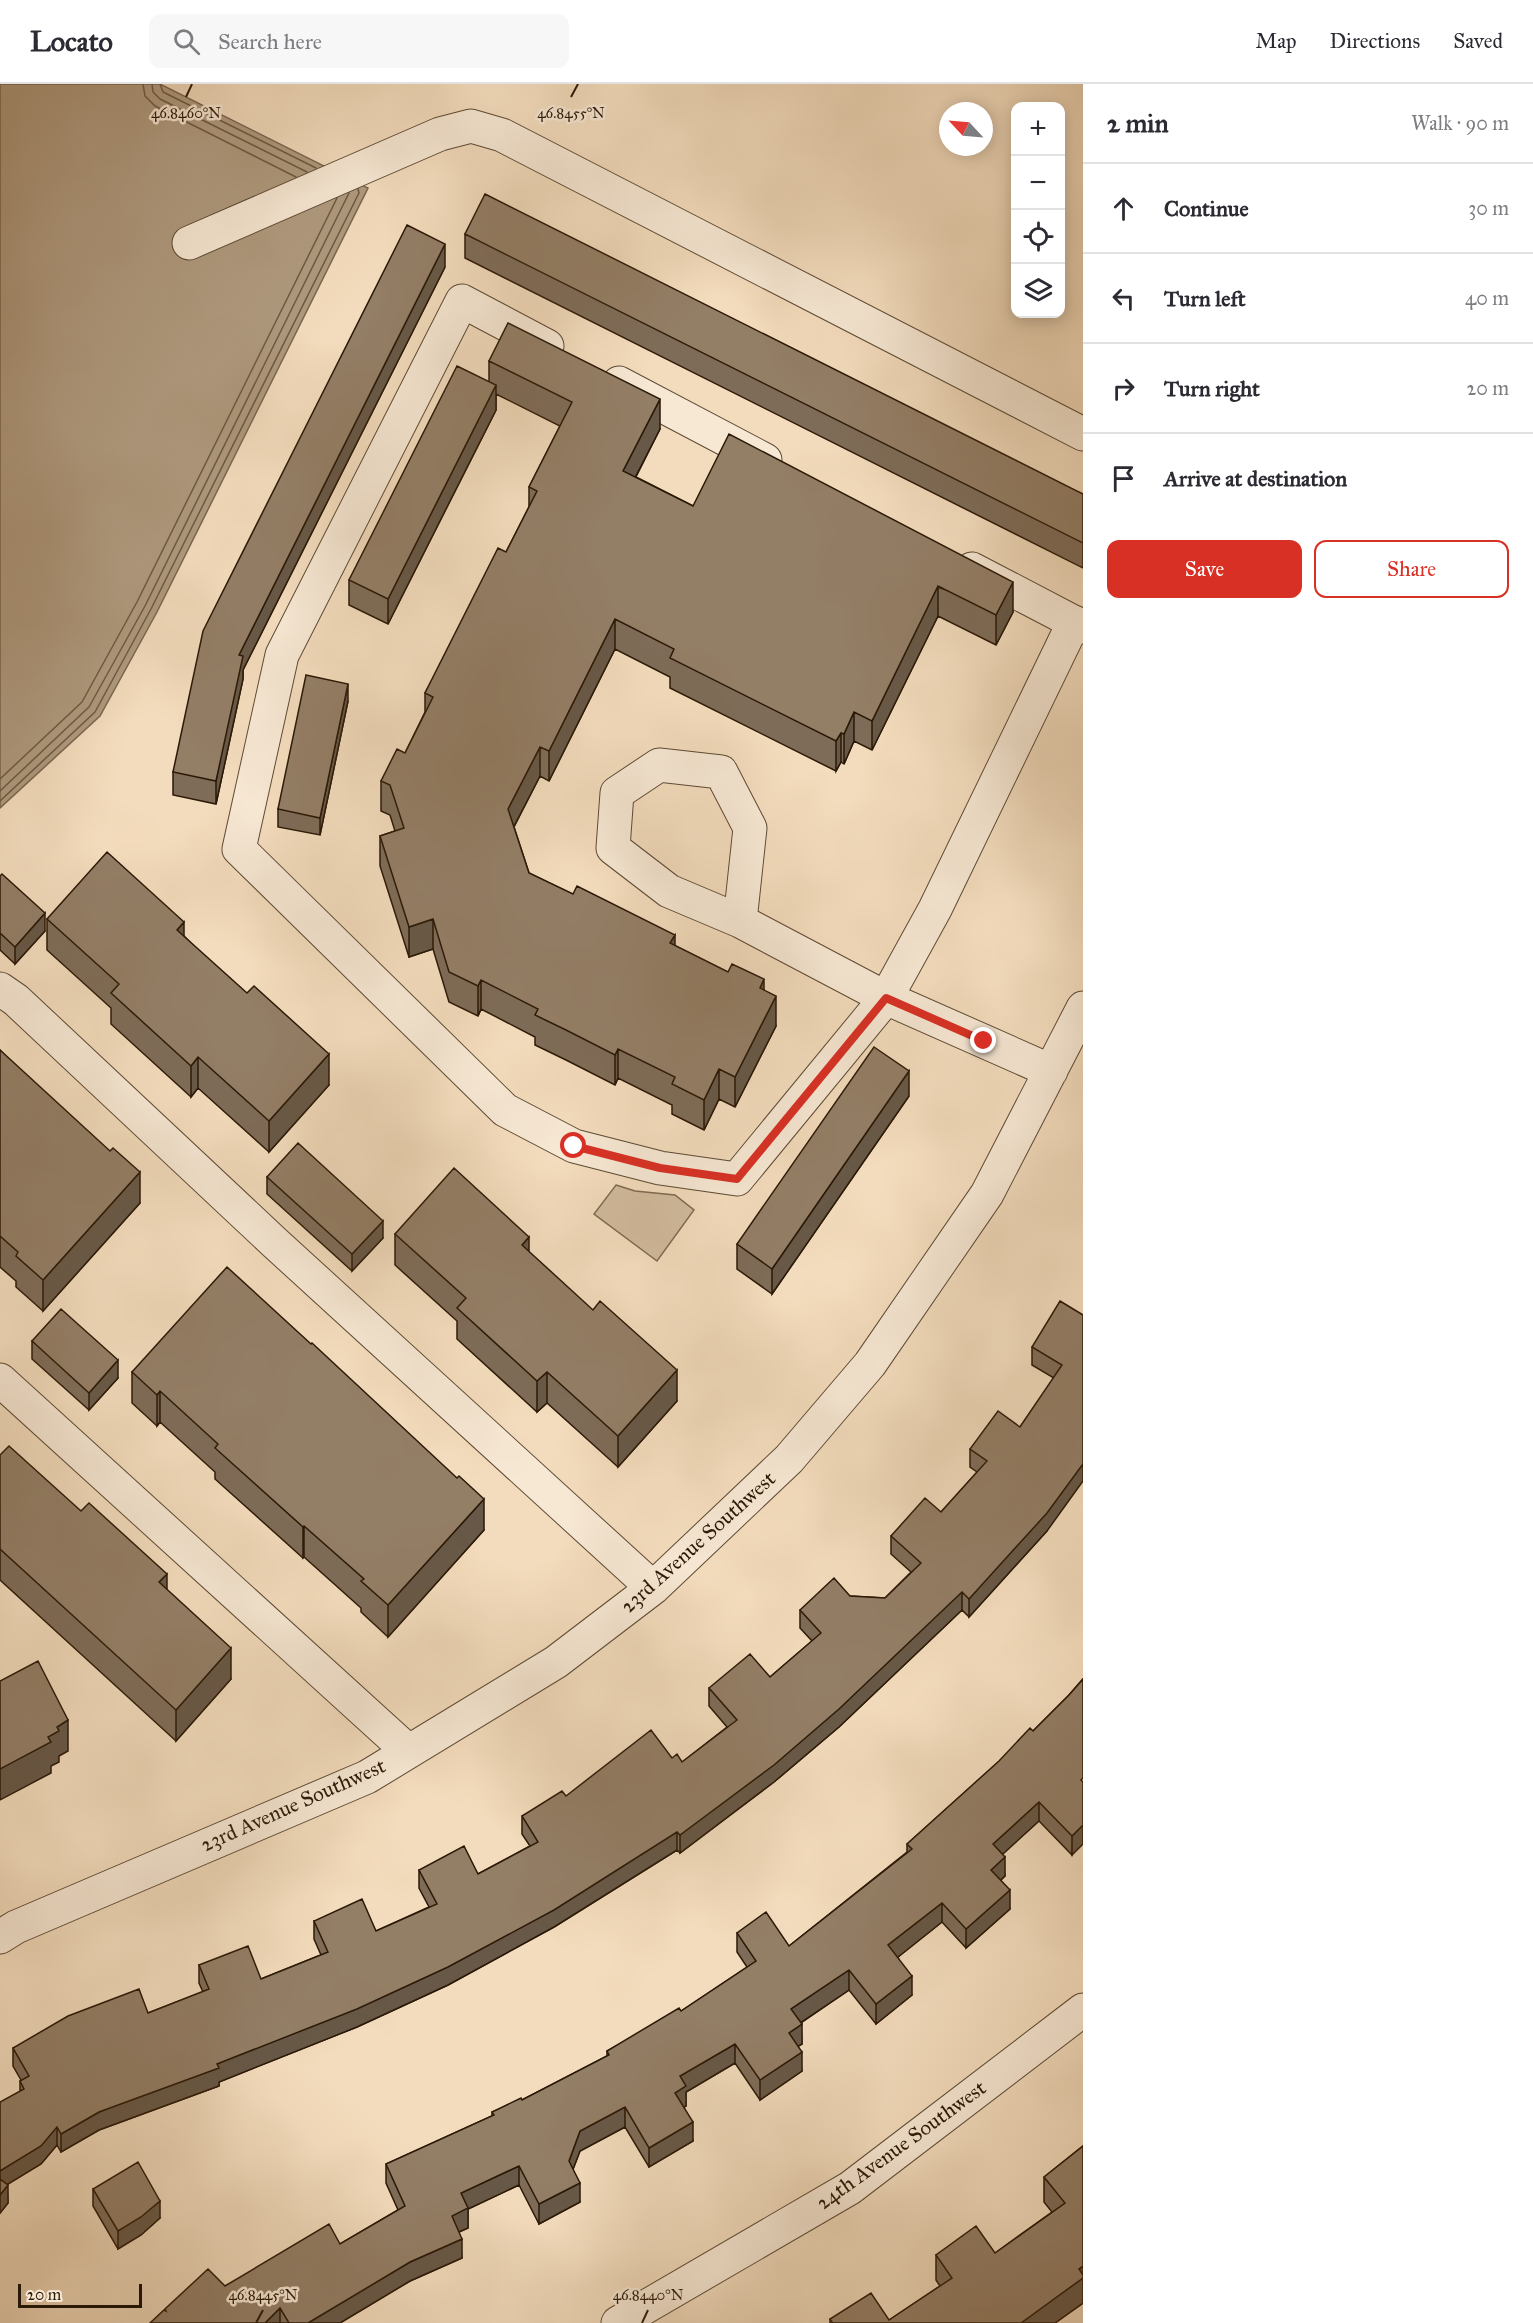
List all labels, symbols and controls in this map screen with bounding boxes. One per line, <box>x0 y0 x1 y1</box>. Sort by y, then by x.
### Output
search box <box>149 14 569 68</box>
text: Locato <box>30 24 113 59</box>
icon: search <box>170 25 203 58</box>
text: Search here <box>218 28 322 55</box>
text: Map <box>1256 28 1297 54</box>
text: Directions <box>1330 28 1420 54</box>
text: Saved <box>1453 28 1503 54</box>
north arrow <box>939 102 993 156</box>
map controls <box>1011 102 1065 318</box>
button: + <box>1011 102 1065 156</box>
text: 46.8460°N <box>151 104 221 122</box>
text: 46.8455°N <box>537 104 605 122</box>
text: 2 min <box>1107 107 1168 139</box>
text: Walk · 90 m <box>1411 111 1509 135</box>
button: − <box>1011 156 1065 210</box>
icon: ahead <box>1107 192 1140 225</box>
text: Continue <box>1164 195 1249 222</box>
text: 30 m <box>1468 196 1509 220</box>
button: locate <box>1011 210 1065 264</box>
button: layers <box>1011 264 1065 318</box>
icon: left <box>1107 282 1140 315</box>
text: Turn left <box>1164 285 1246 312</box>
text: 40 m <box>1465 286 1509 310</box>
icon: right <box>1107 372 1140 405</box>
text: Turn right <box>1164 375 1260 402</box>
text: 20 m <box>1466 376 1509 400</box>
icon: arrive <box>1107 462 1140 495</box>
text: Arrive at destination <box>1164 465 1347 492</box>
button: Save <box>1107 540 1302 598</box>
button: Share <box>1314 540 1509 598</box>
route end <box>970 1027 996 1053</box>
route start <box>560 1132 586 1158</box>
street label: 23rd Avenue Southwest <box>615 1465 781 1618</box>
street label: 23rd Avenue Southwest <box>197 1752 390 1857</box>
street label: 24th Avenue Southwest <box>811 2074 991 2215</box>
scale bar <box>18 2281 142 2308</box>
text: 20 m <box>27 2285 61 2304</box>
text: 46.8445°N <box>229 2286 298 2304</box>
text: 46.8440°N <box>613 2286 684 2304</box>

